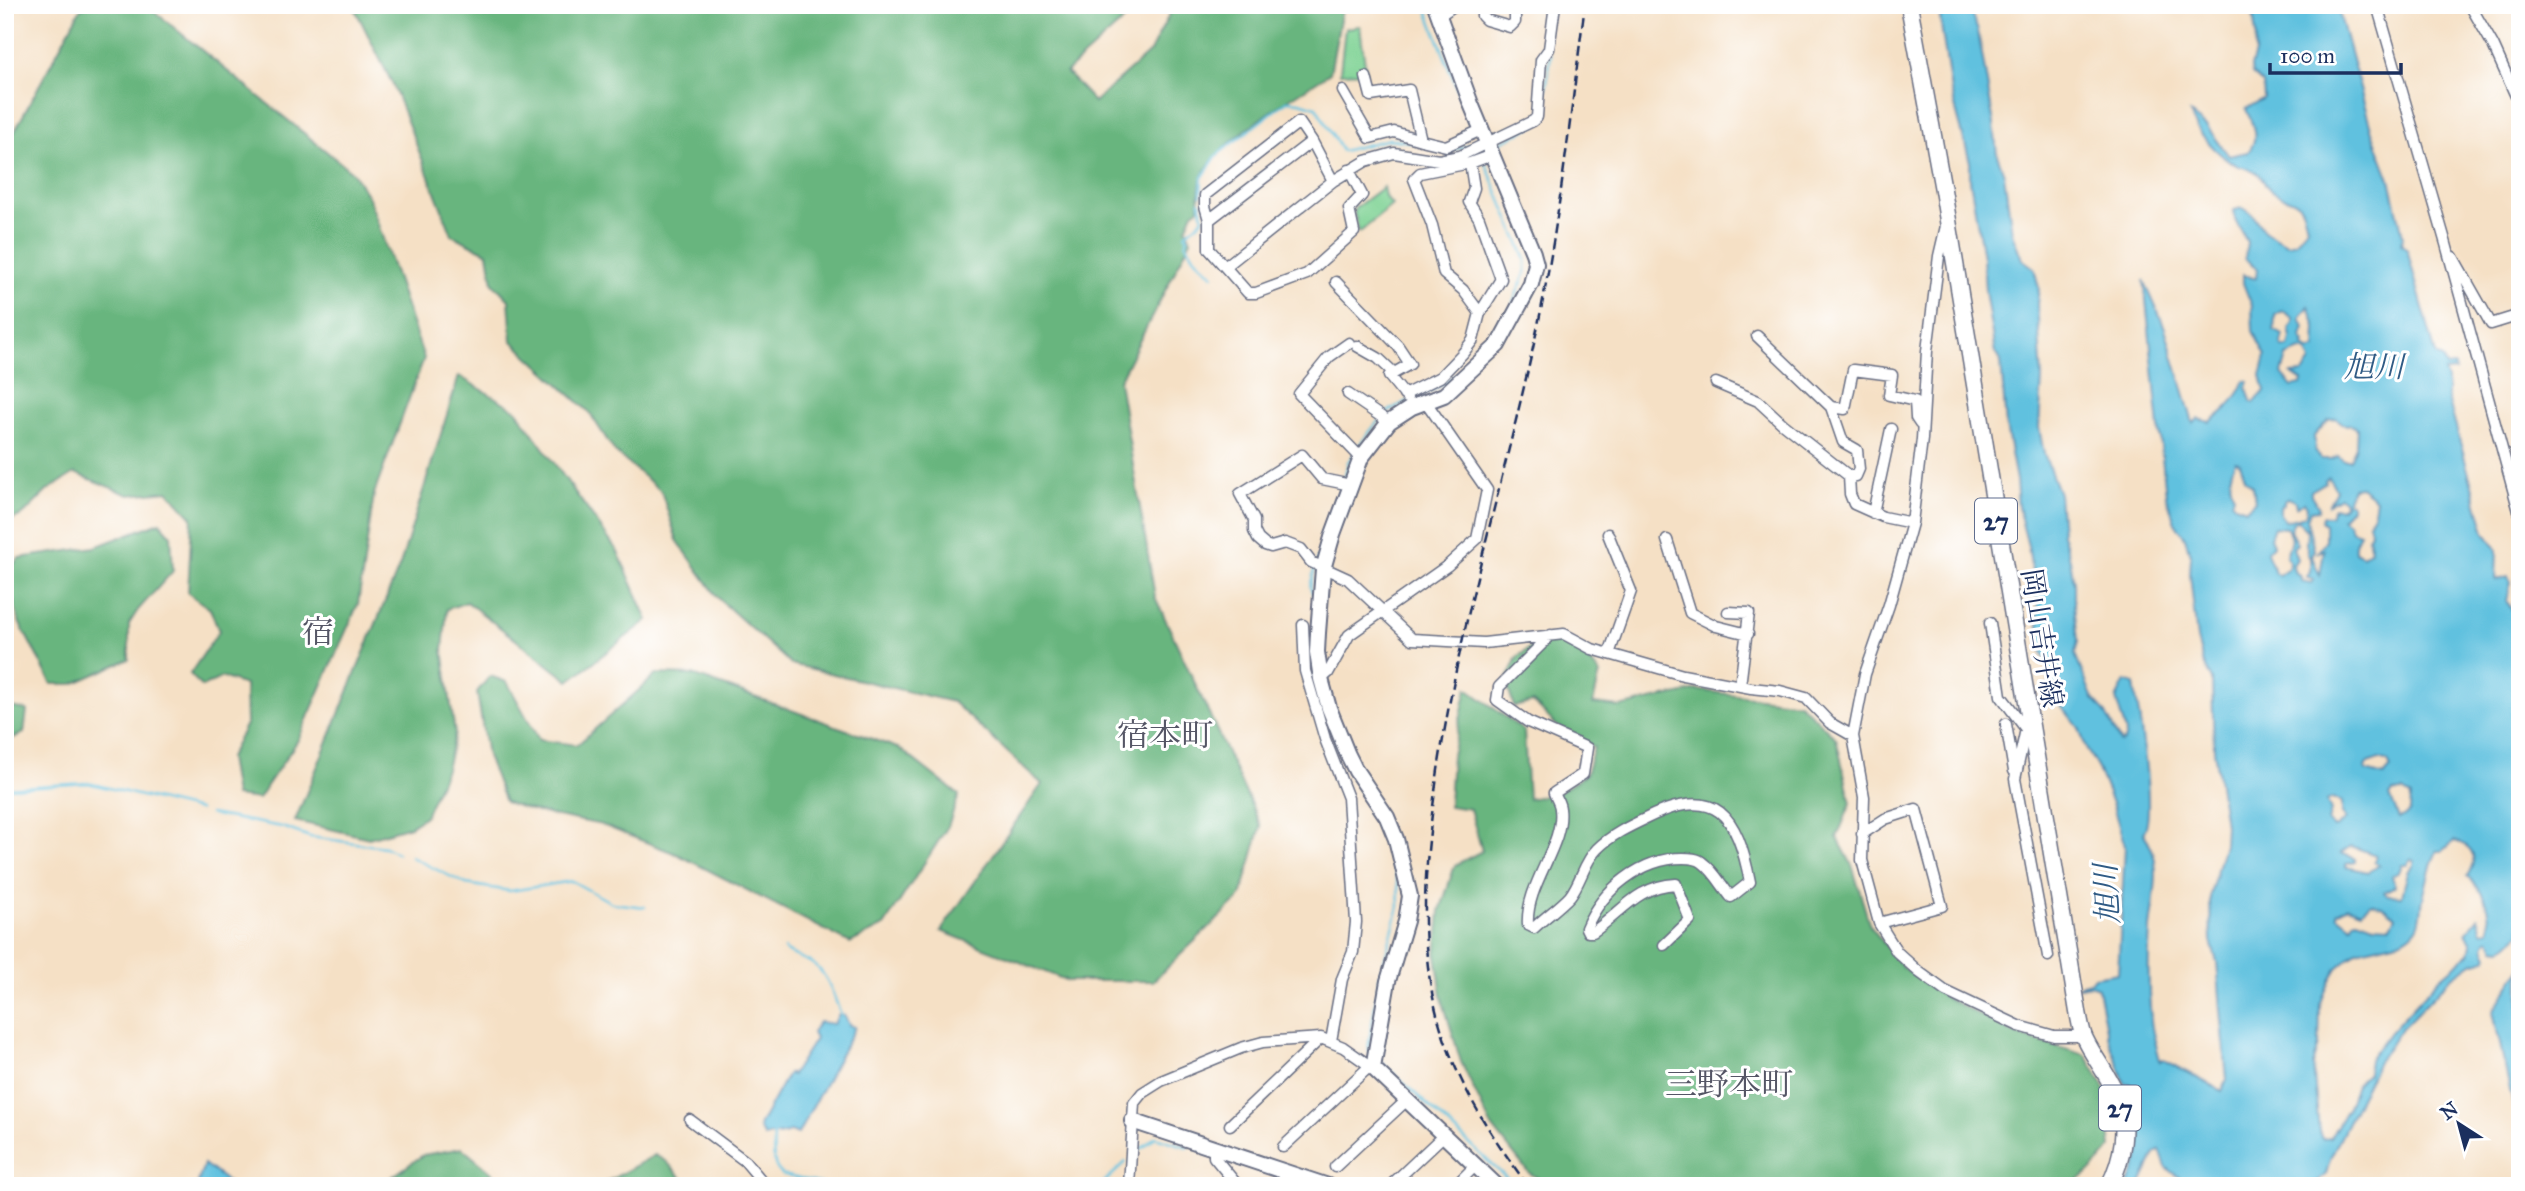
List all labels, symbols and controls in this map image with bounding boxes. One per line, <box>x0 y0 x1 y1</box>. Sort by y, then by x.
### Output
scale bar <box>2270 32 2401 76</box>
text: 100 m <box>2280 43 2335 69</box>
water label: 旭川 <box>2344 349 2407 385</box>
road number: 27 <box>1975 499 2017 544</box>
street label: 岡山吉井線 <box>2014 566 2070 710</box>
district label: 宿 <box>302 613 334 652</box>
district label: 宿本町 <box>1117 716 1213 755</box>
water label: 旭川 <box>2087 860 2127 925</box>
district label: 三野本町 <box>1665 1065 1793 1104</box>
road number: 27 <box>2099 1086 2141 1130</box>
north arrow <box>2424 1090 2494 1160</box>
text: N <box>2436 1097 2463 1125</box>

